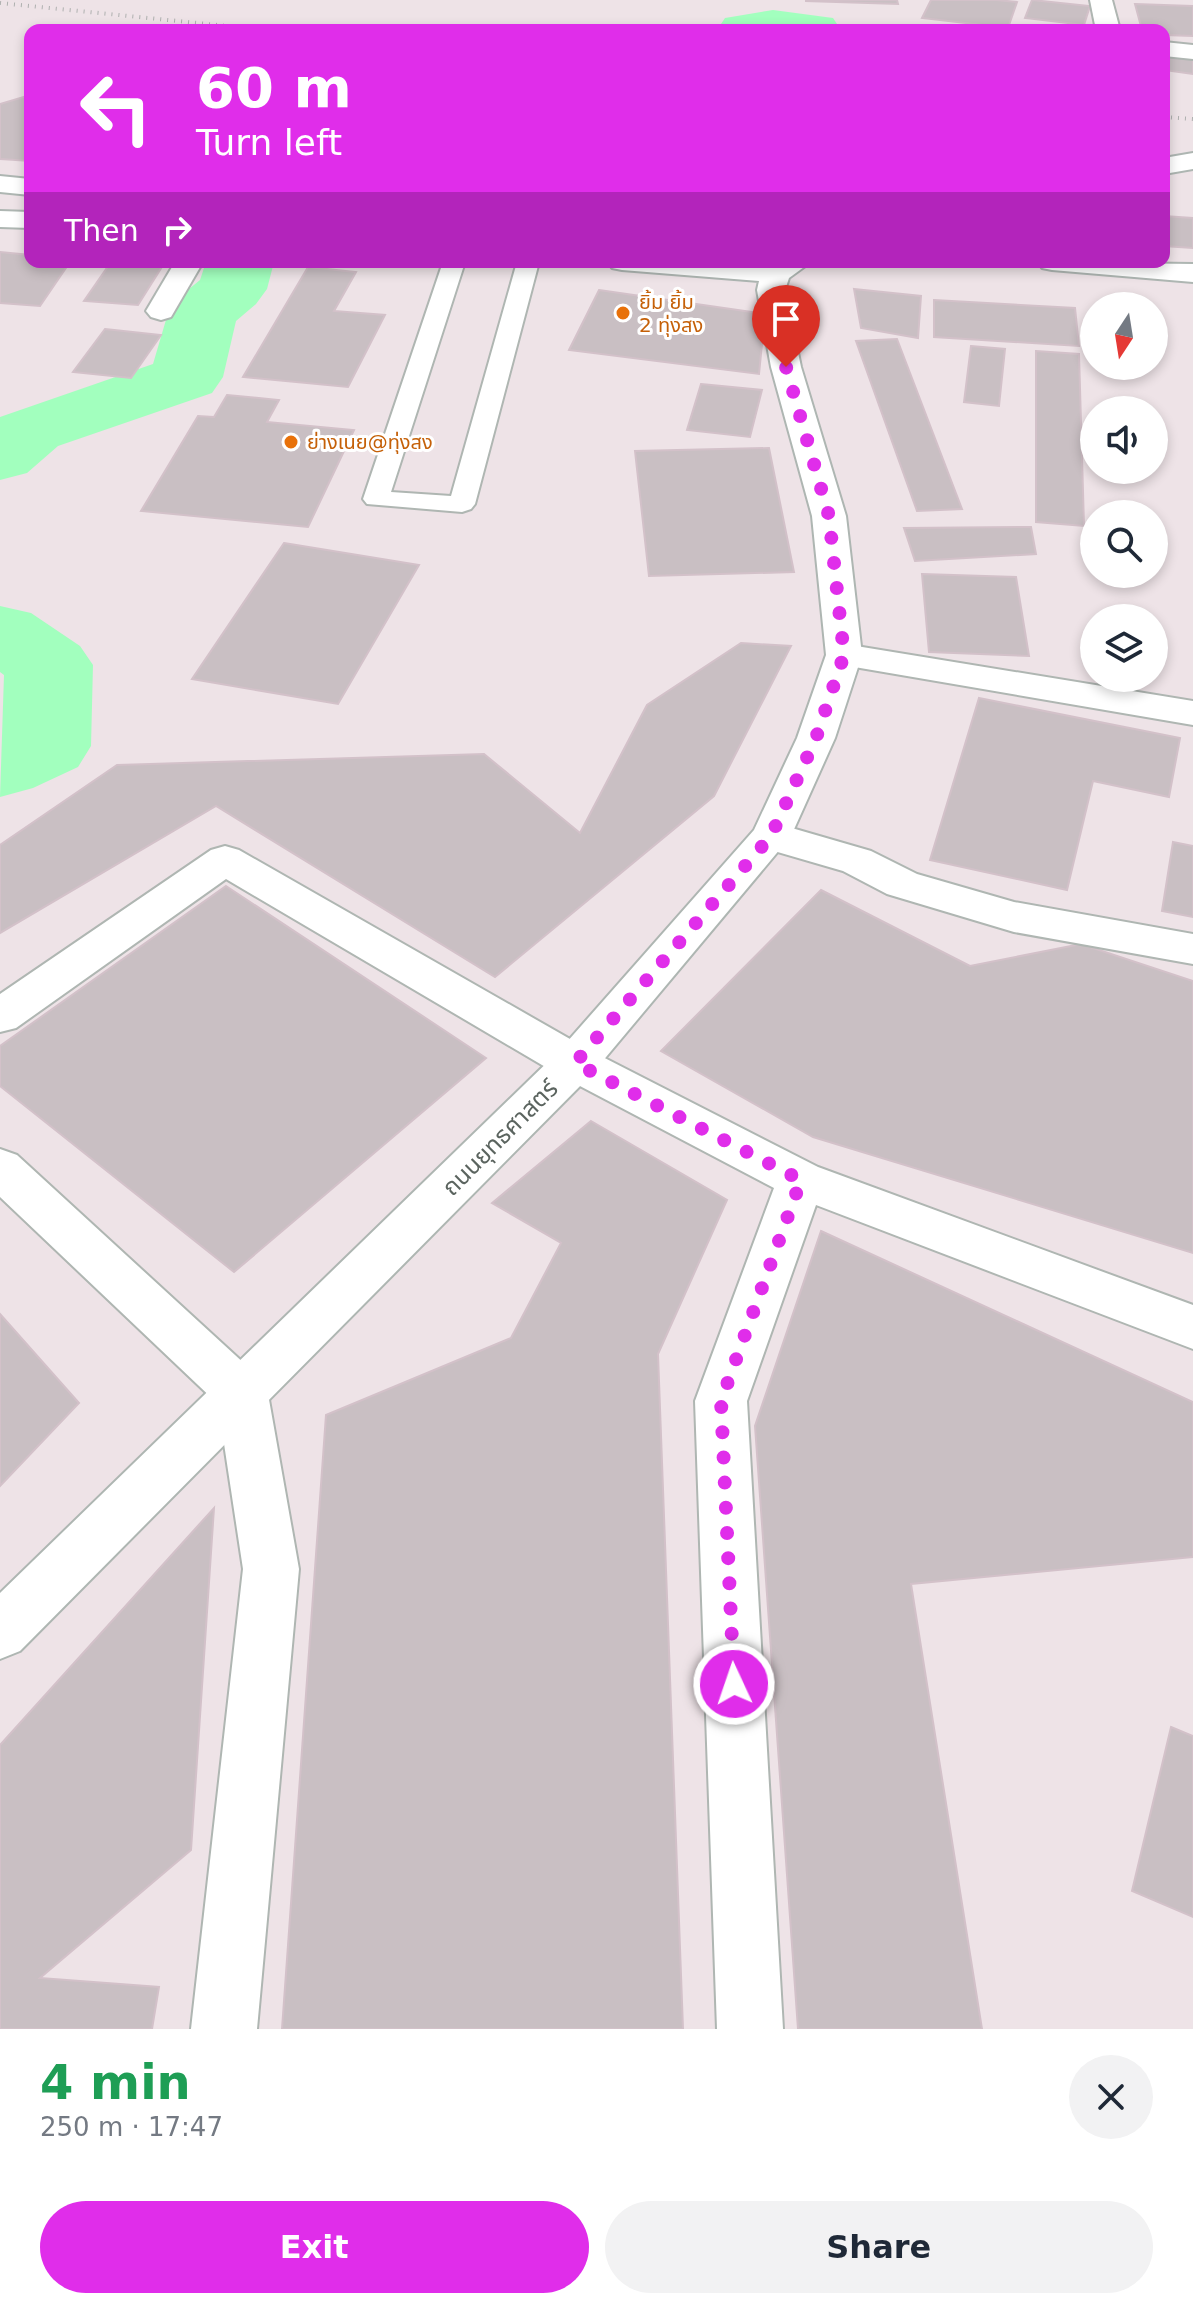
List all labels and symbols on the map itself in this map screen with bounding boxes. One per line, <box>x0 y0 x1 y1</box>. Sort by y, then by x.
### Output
pin <box>752 285 820 367</box>
place label: ยิ้ม ยิ้ม 2 ทุ่งสง <box>639 289 703 337</box>
north arrow <box>1080 292 1168 380</box>
marker: ยิ้ม ยิ้ม 2 ทุ่งสง <box>614 304 632 322</box>
place label: ย่างเนย@ทุ่งสง <box>307 430 433 454</box>
marker: ย่างเนย@ทุ่งสง <box>282 433 300 451</box>
street label: ถนนยุทธศาสตร์ <box>437 1074 565 1202</box>
position arrow <box>692 1642 776 1726</box>

